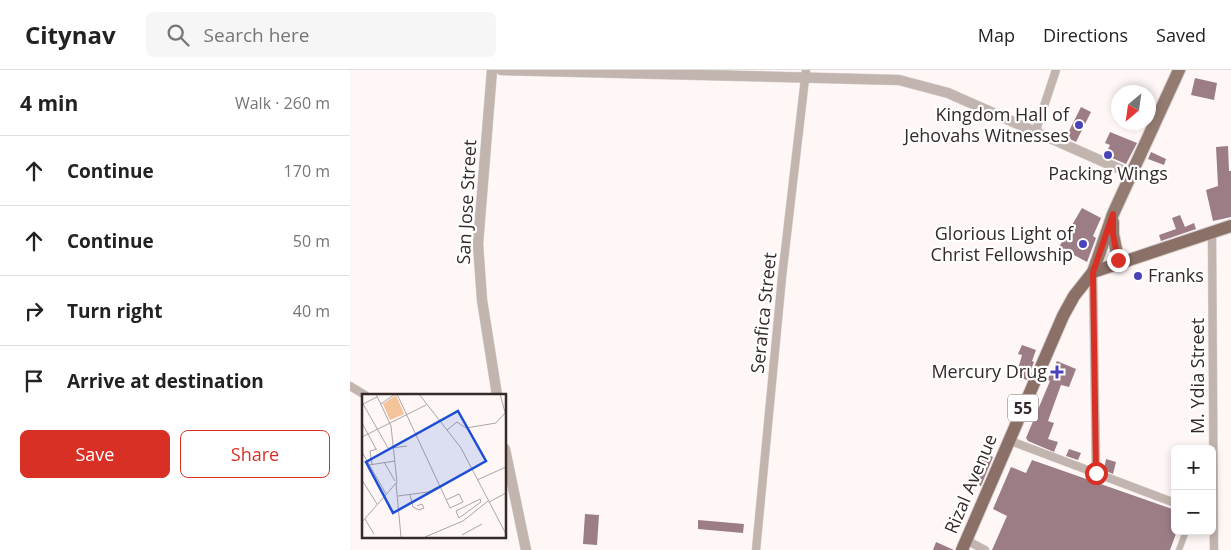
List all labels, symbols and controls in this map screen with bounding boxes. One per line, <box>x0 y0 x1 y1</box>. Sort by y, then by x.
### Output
search box <box>146 12 496 57</box>
text: Citynav <box>25 18 116 51</box>
icon: search <box>164 21 192 49</box>
text: Search here <box>204 22 309 48</box>
text: Map <box>978 23 1015 47</box>
text: Directions <box>1043 23 1128 47</box>
text: Saved <box>1156 23 1206 47</box>
north arrow <box>1111 85 1156 130</box>
text: 4 min <box>20 89 78 117</box>
text: Walk · 260 m <box>235 92 330 114</box>
place label: Kingdom Hall of Jehovahs Witnesses <box>902 102 1070 147</box>
marker: Kingdom Hall of Jehovahs Witnesses <box>1073 119 1085 131</box>
street label: San Jose Street <box>451 139 481 265</box>
marker: Packing Wings <box>1102 149 1114 161</box>
icon: ahead <box>20 157 48 185</box>
text: Continue <box>67 158 154 184</box>
text: 170 m <box>284 160 330 182</box>
place label: Packing Wings <box>1048 161 1168 185</box>
place label: Glorious Light of Christ Fellowship <box>931 221 1074 266</box>
icon: ahead <box>20 227 48 255</box>
text: Continue <box>67 228 154 254</box>
text: 50 m <box>293 230 330 252</box>
marker: Glorious Light of Christ Fellowship <box>1077 238 1089 250</box>
route end <box>1107 249 1130 272</box>
street label: Serafica Street <box>745 251 781 375</box>
place label: Franks <box>1148 263 1204 287</box>
marker: Franks <box>1132 270 1144 282</box>
icon: right <box>20 297 48 325</box>
text: Turn right <box>67 298 162 324</box>
text: 40 m <box>293 300 330 322</box>
street label: M. Ydia Street <box>1185 318 1209 434</box>
place label: Mercury Drug <box>931 359 1047 383</box>
marker: Mercury Drug <box>1051 366 1063 378</box>
icon: arrive <box>20 367 48 395</box>
text: Arrive at destination <box>67 368 264 394</box>
inset map <box>362 394 506 538</box>
road number: 55 <box>1008 394 1038 422</box>
button: Save <box>20 430 170 478</box>
button: Share <box>180 430 330 478</box>
street label: Rizal Avenue <box>938 430 1002 537</box>
map controls <box>1171 445 1216 535</box>
button: + <box>1171 445 1216 490</box>
route start <box>1085 462 1108 485</box>
button: − <box>1171 490 1216 535</box>

